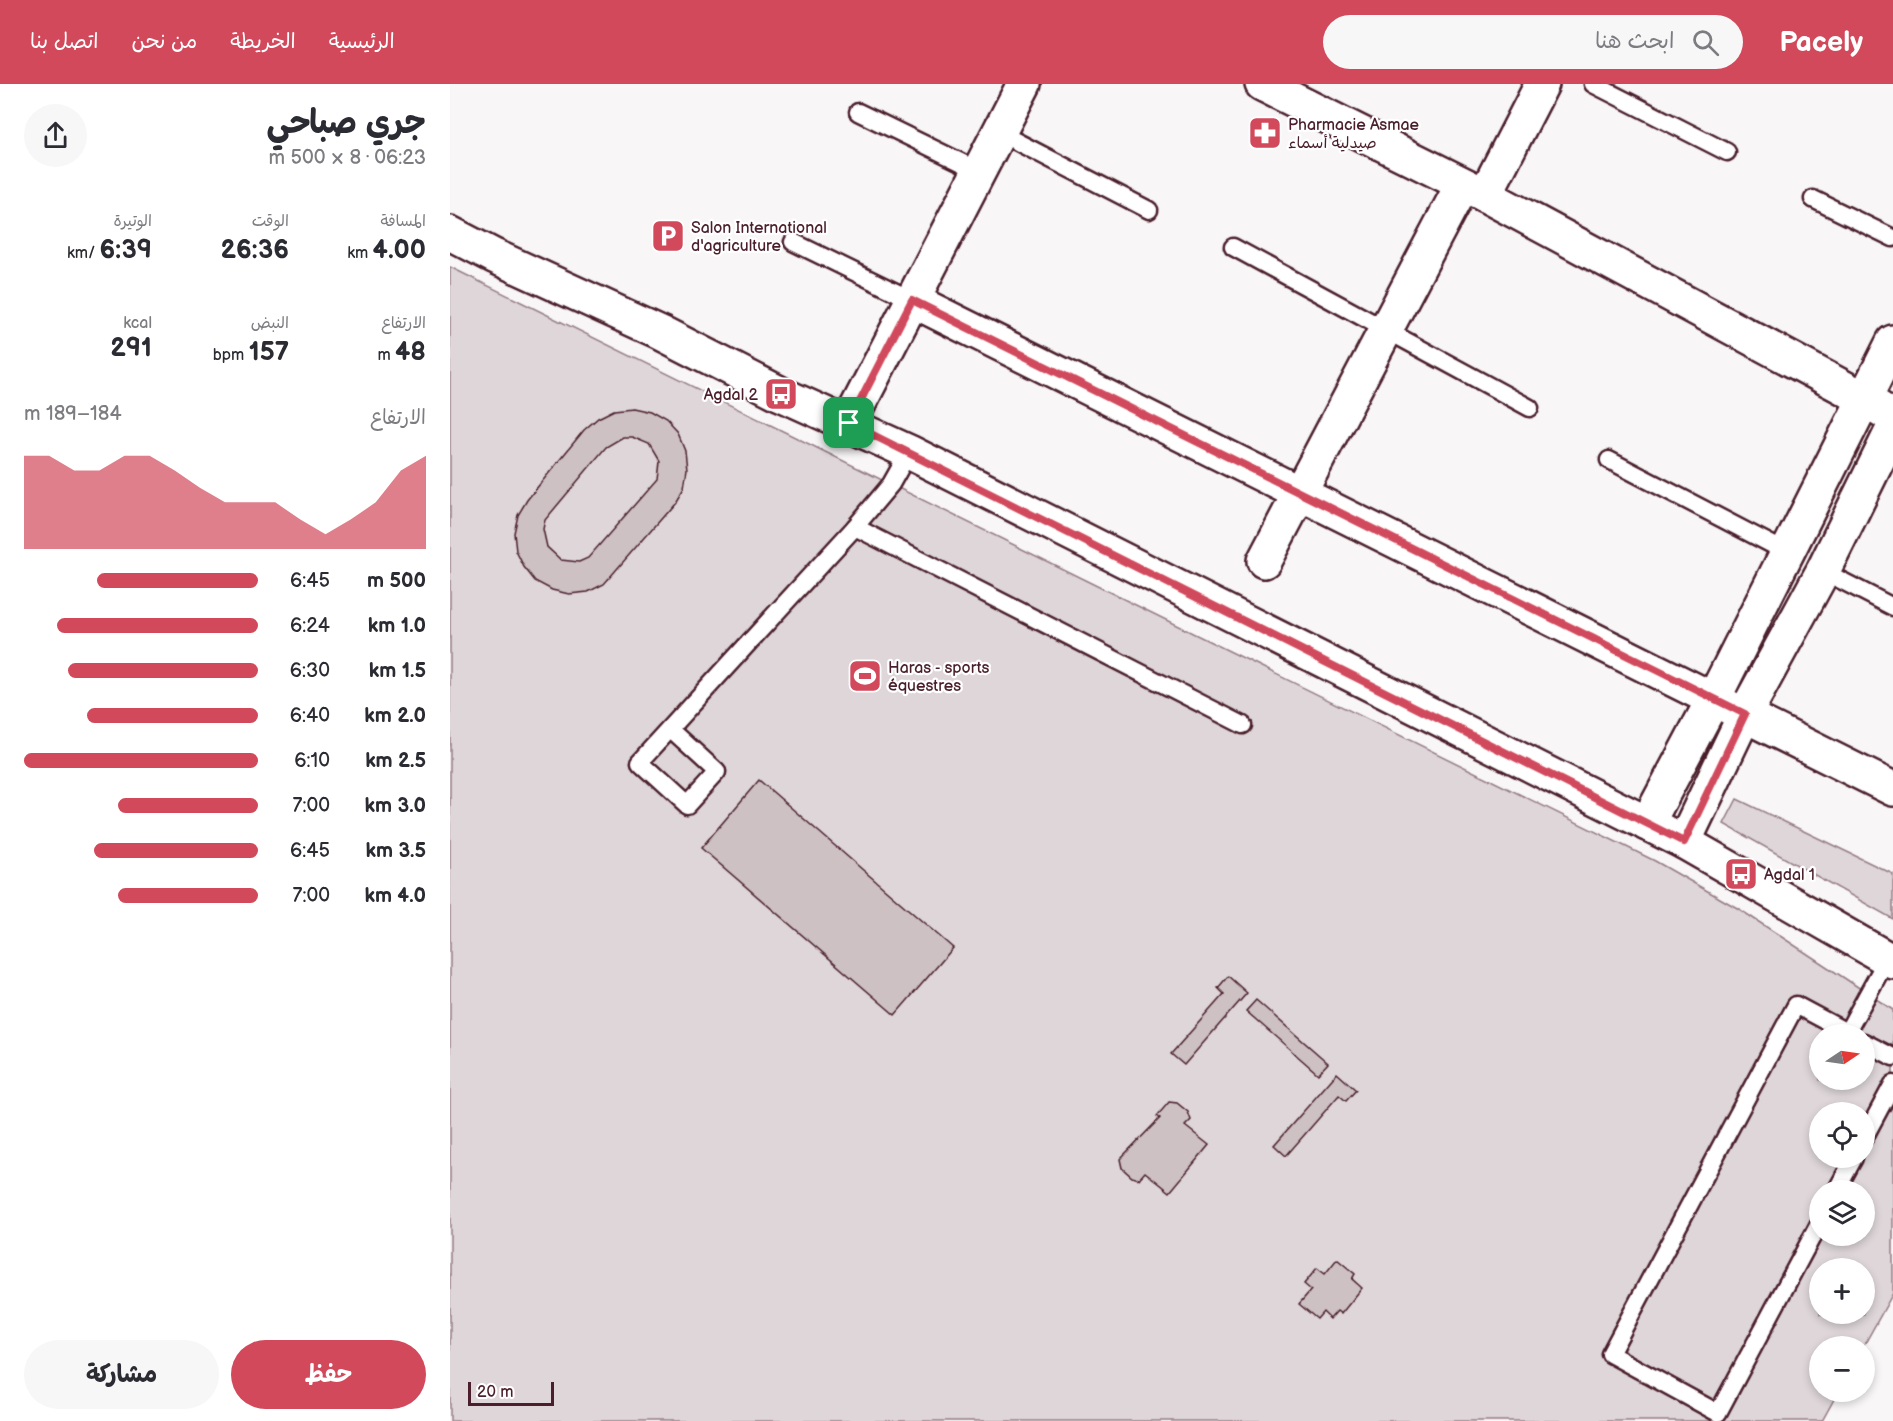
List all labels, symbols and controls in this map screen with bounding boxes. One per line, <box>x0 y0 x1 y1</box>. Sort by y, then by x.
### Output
search box <box>1323 15 1743 69</box>
icon: search <box>1689 26 1722 59</box>
text: Pacely <box>1779 26 1863 59</box>
text: ابحث هنا <box>1595 28 1674 55</box>
text: اتصل بنا <box>30 29 98 54</box>
text: من نحن <box>131 29 197 54</box>
text: الخريطة <box>230 29 296 54</box>
text: الرئيسية <box>329 29 395 54</box>
text: جري صباحي <box>266 103 426 143</box>
button: share <box>24 104 87 167</box>
pharmacy icon: Pharmacie Asmae صيدلية أسماء <box>1247 115 1283 151</box>
place label: Pharmacie Asmae صيدلية أسماء <box>1288 116 1419 153</box>
text: 06:23 · 8 × 500 m <box>269 146 426 170</box>
text: الوتيرة <box>113 212 152 231</box>
text: الوقت <box>252 212 289 231</box>
text: المسافة <box>380 212 426 231</box>
parking icon: Salon International d'agriculture <box>650 218 686 254</box>
place label: Salon International d'agriculture <box>691 219 827 256</box>
text: 6:39 <box>100 235 152 266</box>
text: 26:36 <box>220 235 289 266</box>
text: 4.00 <box>373 235 426 266</box>
text: /km <box>67 244 100 263</box>
text: km <box>347 244 373 263</box>
text: kcal <box>123 314 152 333</box>
text: النبض <box>251 314 289 333</box>
text: الارتفاع <box>381 314 426 333</box>
text: 291 <box>110 333 152 364</box>
text: 157 <box>249 337 289 368</box>
text: 48 <box>395 337 426 368</box>
text: bpm <box>213 346 249 365</box>
text: m <box>377 346 395 365</box>
bus stop icon: Agdal 2 <box>763 376 799 412</box>
place label: Agdal 2 <box>704 386 759 405</box>
pin <box>823 397 874 448</box>
text: 184–189 m <box>24 402 122 426</box>
text: الارتفاع <box>370 406 426 430</box>
icon: arrive <box>832 406 865 439</box>
text: 6:45 <box>290 569 330 593</box>
text: 500 m <box>367 569 426 593</box>
text: 6:24 <box>290 614 330 638</box>
text: 1.0 km <box>368 614 426 638</box>
sports icon: Haras - sports équestres <box>847 658 883 694</box>
text: 6:30 <box>290 659 330 683</box>
text: 1.5 km <box>369 659 426 683</box>
place label: Haras - sports équestres <box>888 659 989 696</box>
text: 6:40 <box>290 704 330 728</box>
text: 2.0 km <box>364 704 426 728</box>
text: 6:10 <box>294 749 330 773</box>
text: 2.5 km <box>365 749 426 773</box>
text: 7:00 <box>293 794 330 818</box>
text: 3.0 km <box>365 794 426 818</box>
text: 6:45 <box>290 839 330 863</box>
text: 3.5 km <box>365 839 426 863</box>
bus stop icon: Agdal 1 <box>1723 856 1759 892</box>
place label: Agdal 1 <box>1764 866 1815 885</box>
text: 7:00 <box>293 884 330 908</box>
text: 4.0 km <box>364 884 426 908</box>
north arrow <box>1809 1024 1875 1090</box>
map controls <box>1809 1024 1875 1402</box>
button: locate <box>1809 1102 1875 1168</box>
button: layers <box>1809 1180 1875 1246</box>
button: + <box>1809 1258 1875 1324</box>
button: − <box>1809 1336 1875 1402</box>
button: مشاركة <box>24 1340 219 1409</box>
button: حفظ <box>231 1340 426 1409</box>
scale bar <box>468 1379 554 1406</box>
text: 20 m <box>477 1383 513 1402</box>

